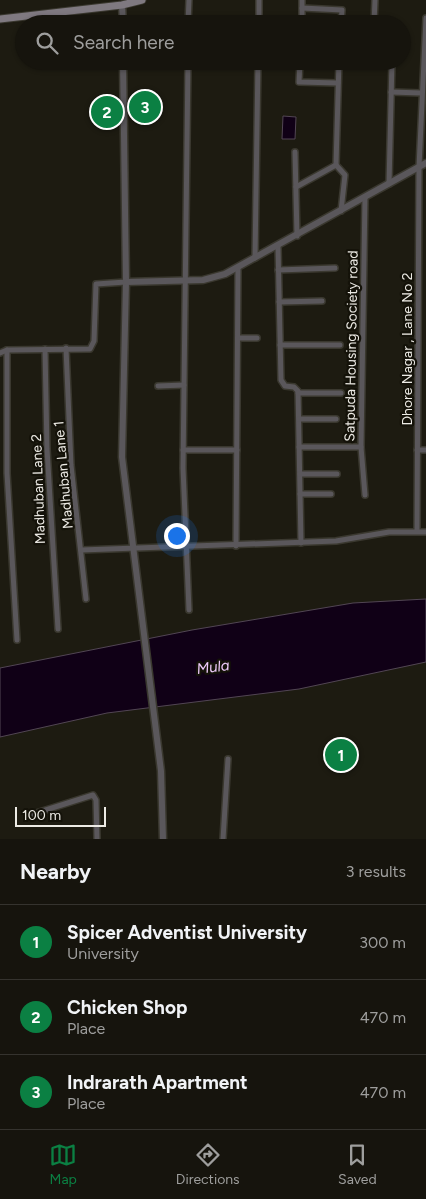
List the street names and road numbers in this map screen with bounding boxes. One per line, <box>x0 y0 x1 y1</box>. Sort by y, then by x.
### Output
street label: Satpuda Housing Society road <box>341 250 362 442</box>
street label: Dhore Nagar , Lane No 2 <box>399 272 416 426</box>
street label: Madhuban Lane 1 <box>50 420 77 530</box>
street label: Madhuban Lane 2 <box>28 433 49 545</box>

